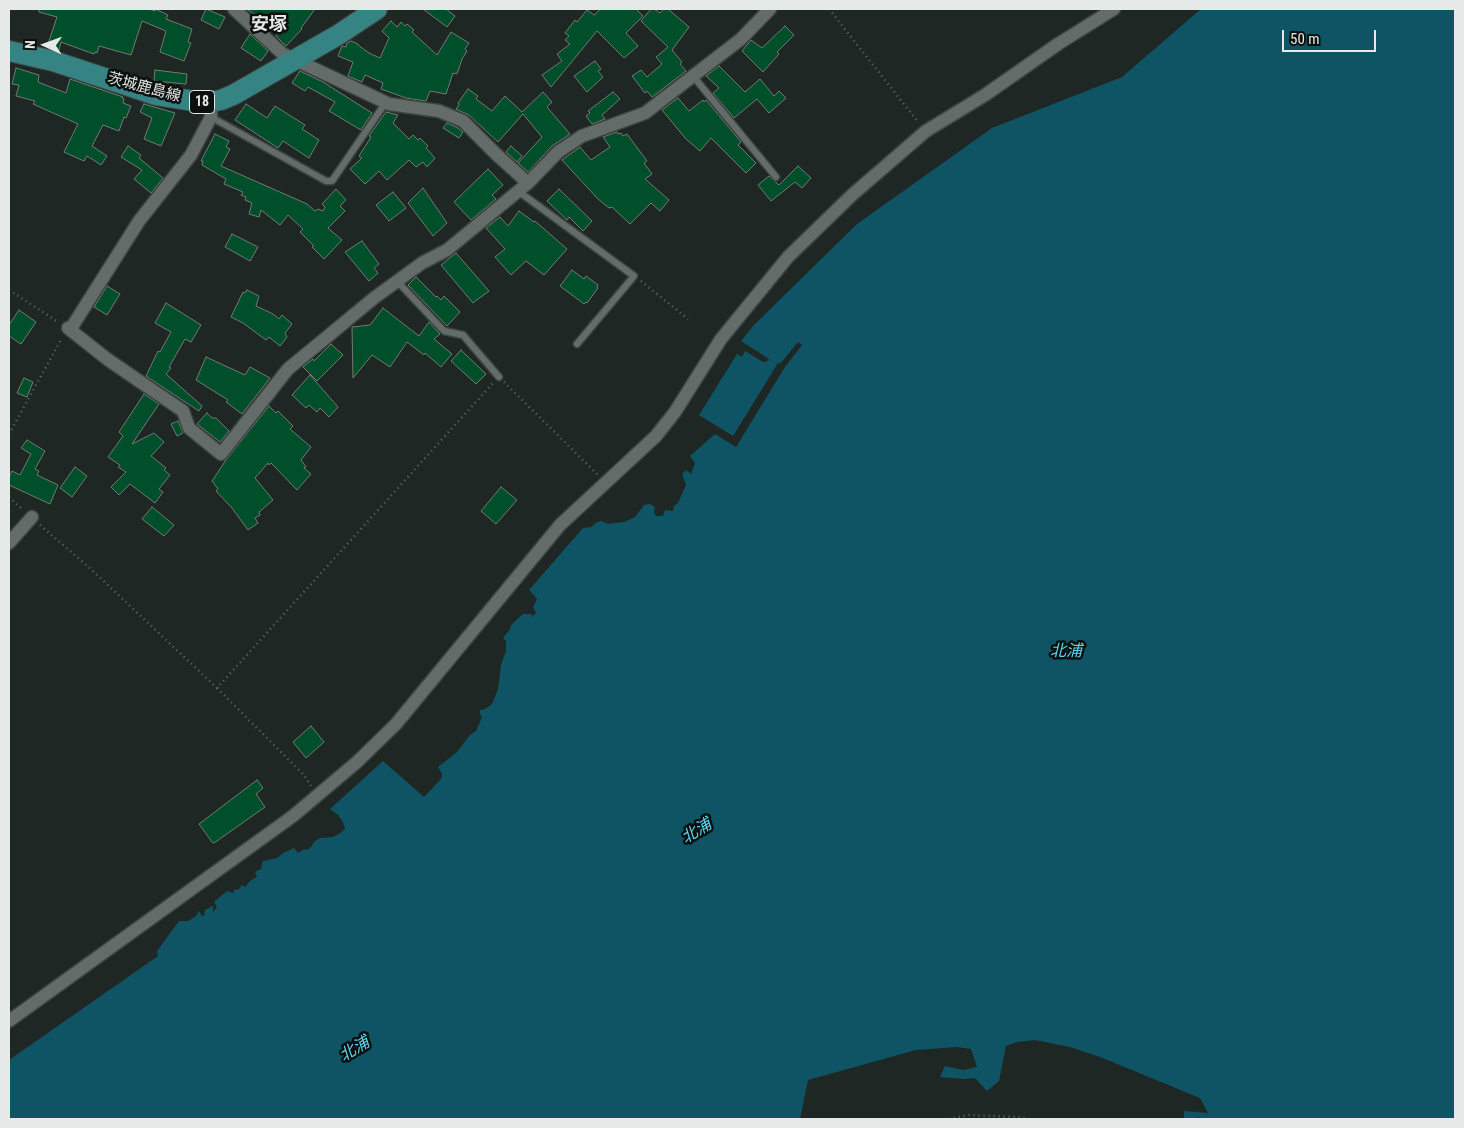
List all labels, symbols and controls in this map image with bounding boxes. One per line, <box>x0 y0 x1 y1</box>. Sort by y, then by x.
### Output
district label: 安塚 <box>251 14 287 36</box>
north arrow <box>20 20 70 70</box>
scale bar <box>1284 20 1378 52</box>
text: 50 m <box>1290 30 1320 48</box>
text: N <box>22 40 38 49</box>
street label: 茨城鹿島線 <box>105 70 183 106</box>
road number: 18 <box>190 90 214 114</box>
water label: 北浦 <box>1050 642 1082 662</box>
water label: 北浦 <box>678 815 716 849</box>
water label: 北浦 <box>336 1033 374 1067</box>

